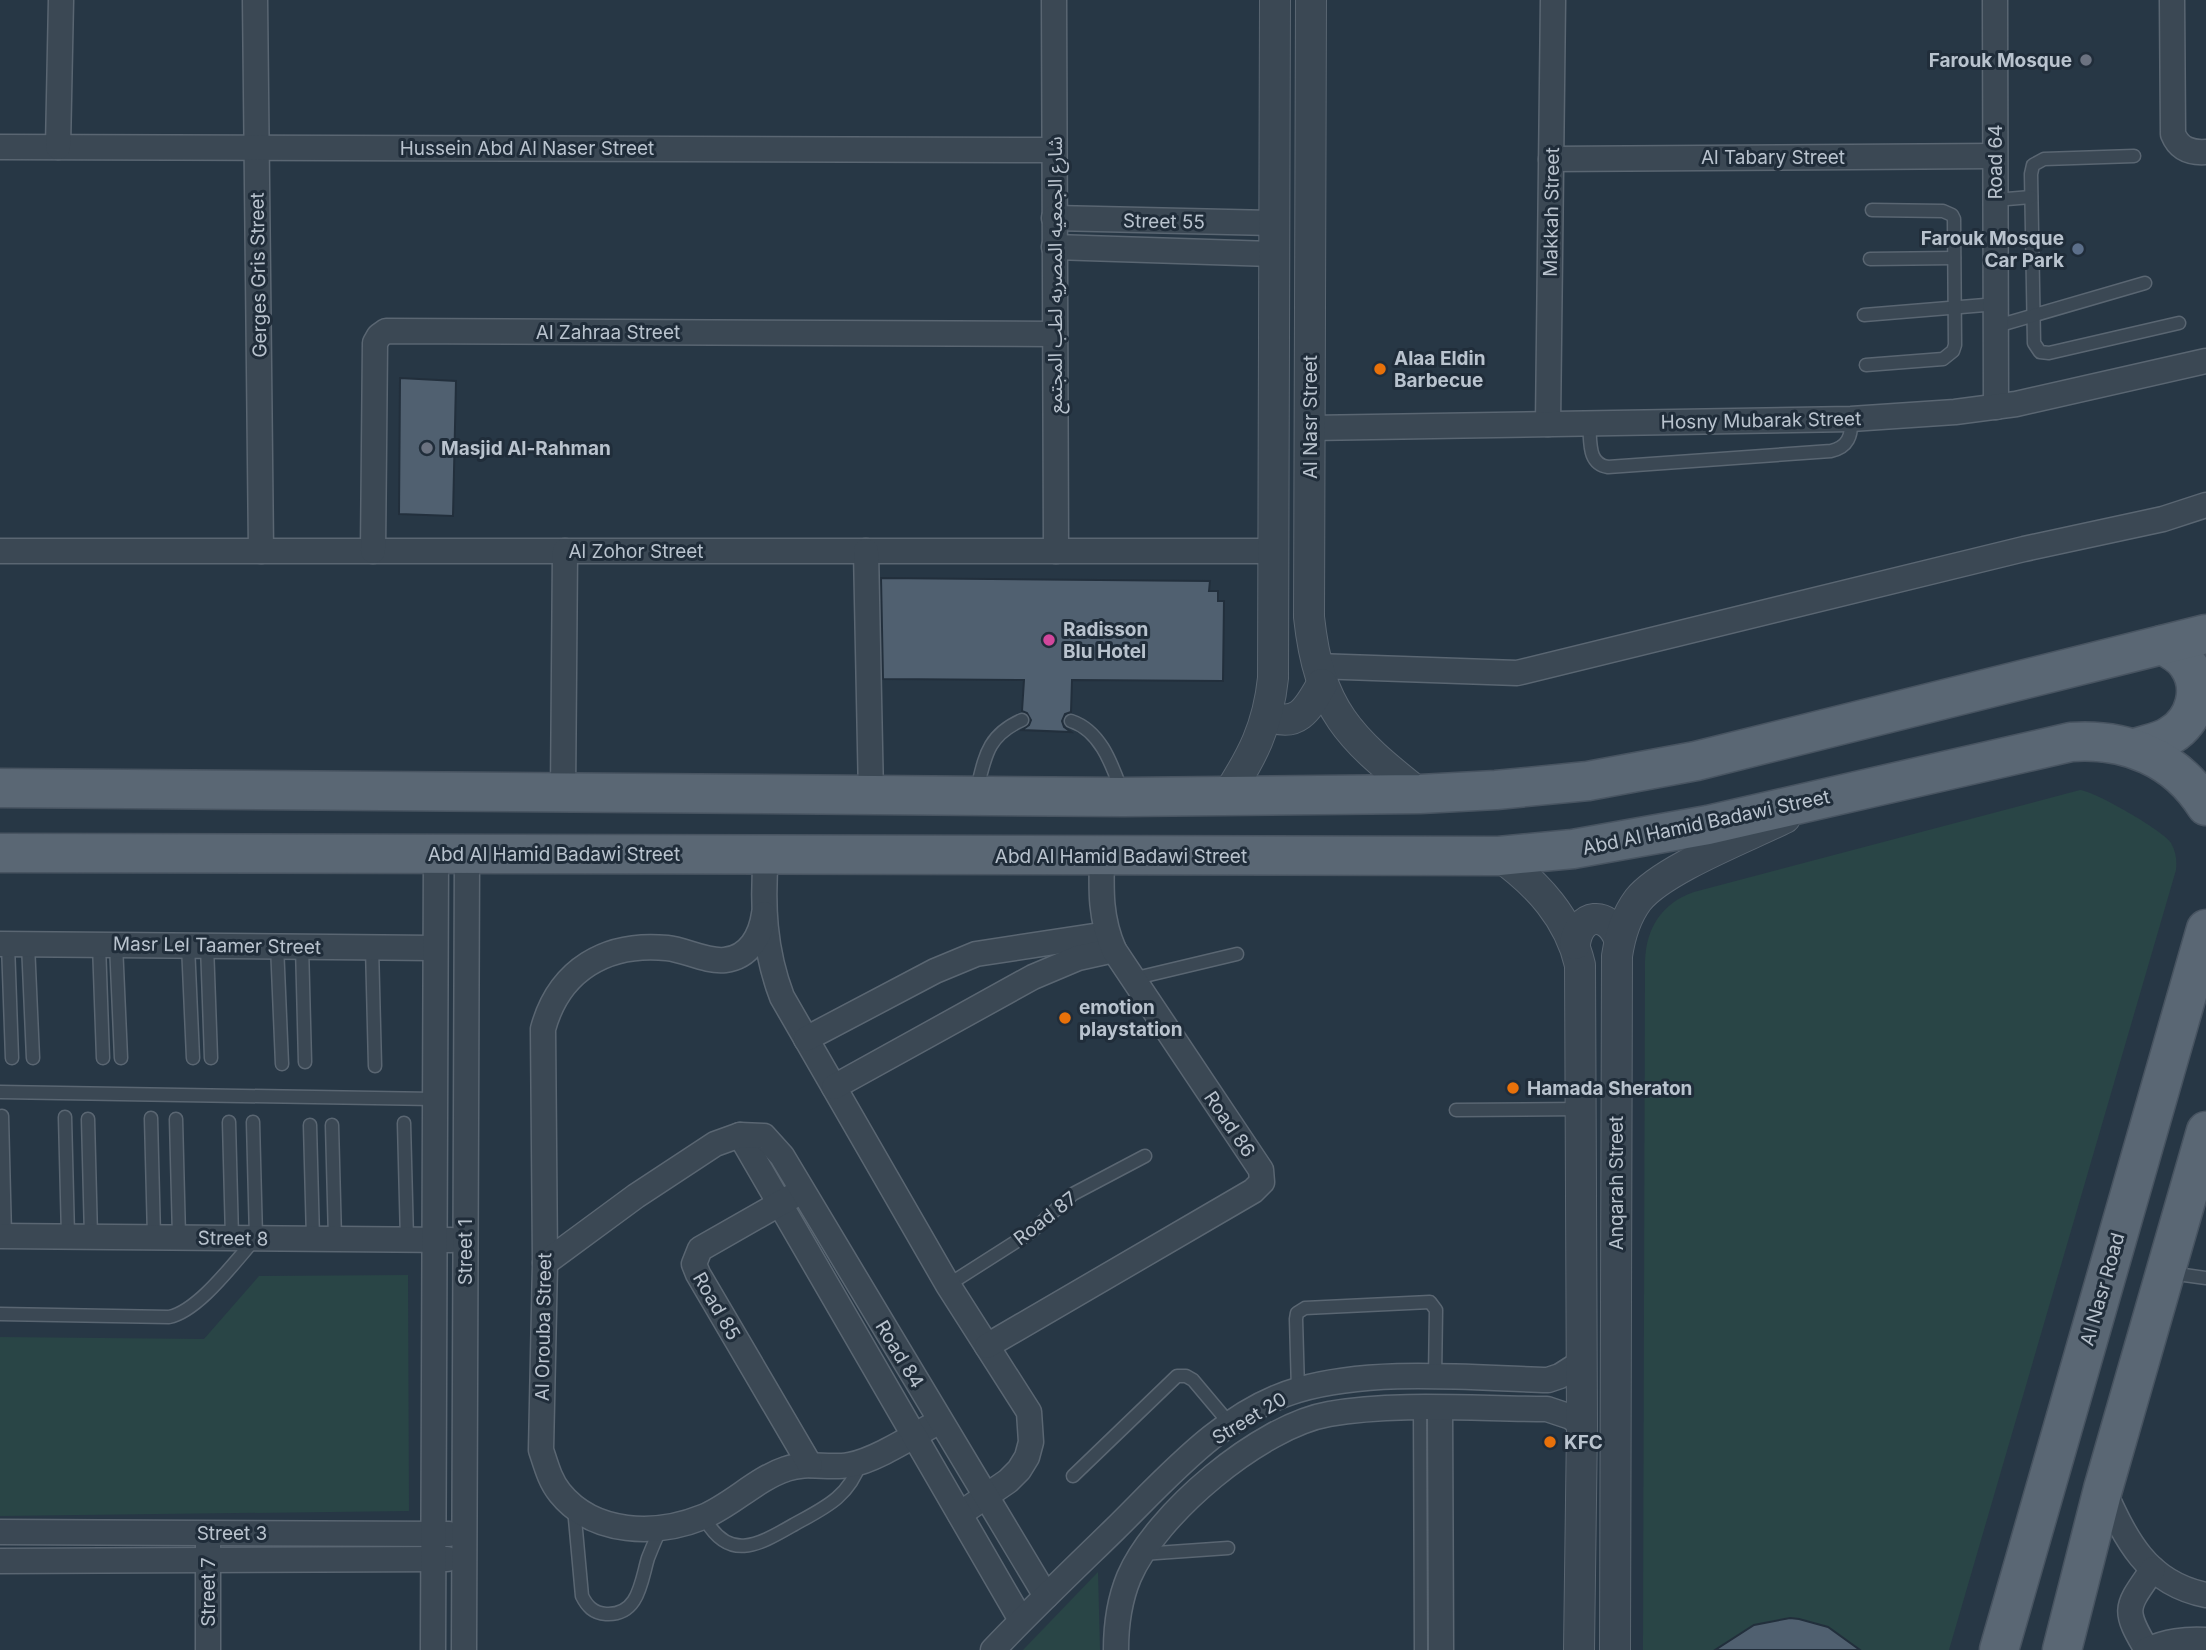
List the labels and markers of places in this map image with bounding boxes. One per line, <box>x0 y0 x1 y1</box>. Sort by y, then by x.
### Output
place label: Farouk Mosque <box>1929 49 2072 72</box>
marker: Farouk Mosque <box>2078 52 2094 68</box>
place label: Farouk Mosque Car Park <box>1921 227 2064 272</box>
marker: Farouk Mosque Car Park <box>2070 241 2086 257</box>
place label: Alaa Eldin Barbecue <box>1394 347 1486 392</box>
marker: Alaa Eldin Barbecue <box>1372 361 1388 377</box>
place label: Masjid Al-Rahman <box>441 437 611 460</box>
marker: Masjid Al-Rahman <box>419 440 435 456</box>
place label: Radisson Blu Hotel <box>1063 618 1148 663</box>
marker: Radisson Blu Hotel <box>1041 632 1057 648</box>
place label: emotion playstation <box>1079 996 1183 1041</box>
marker: emotion playstation <box>1057 1010 1073 1026</box>
place label: Hamada Sheraton <box>1527 1077 1692 1100</box>
marker: Hamada Sheraton <box>1505 1080 1521 1096</box>
place label: KFC <box>1564 1431 1603 1454</box>
marker: KFC <box>1542 1434 1558 1450</box>

